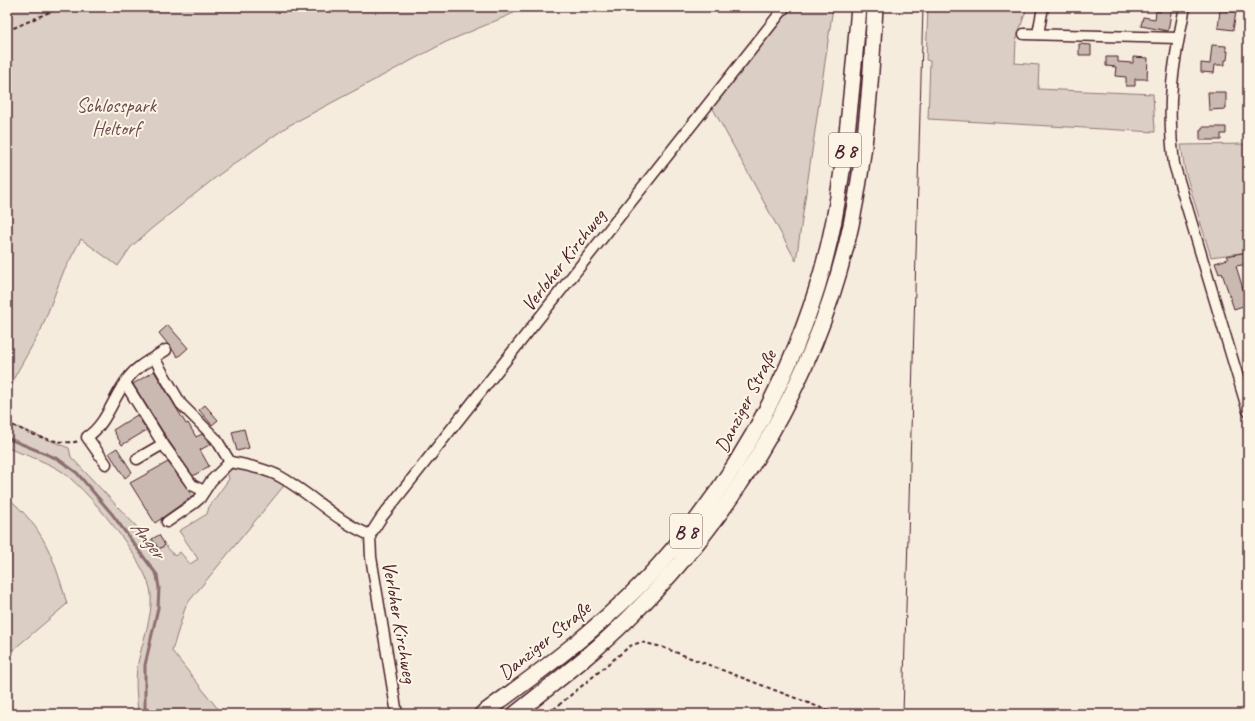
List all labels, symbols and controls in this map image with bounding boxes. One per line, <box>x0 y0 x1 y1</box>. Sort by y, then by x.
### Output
park label: Schlosspark Heltorf <box>76 93 158 141</box>
road number: B 8 <box>829 133 861 167</box>
street label: Verloher Kirchweg <box>516 203 612 316</box>
street label: Danziger Straße <box>709 344 783 457</box>
road number: B 8 <box>670 514 702 548</box>
water label: Anger <box>125 515 173 566</box>
street label: Verloher Kirchweg <box>377 559 423 687</box>
street label: Danziger Straße <box>493 595 597 685</box>

